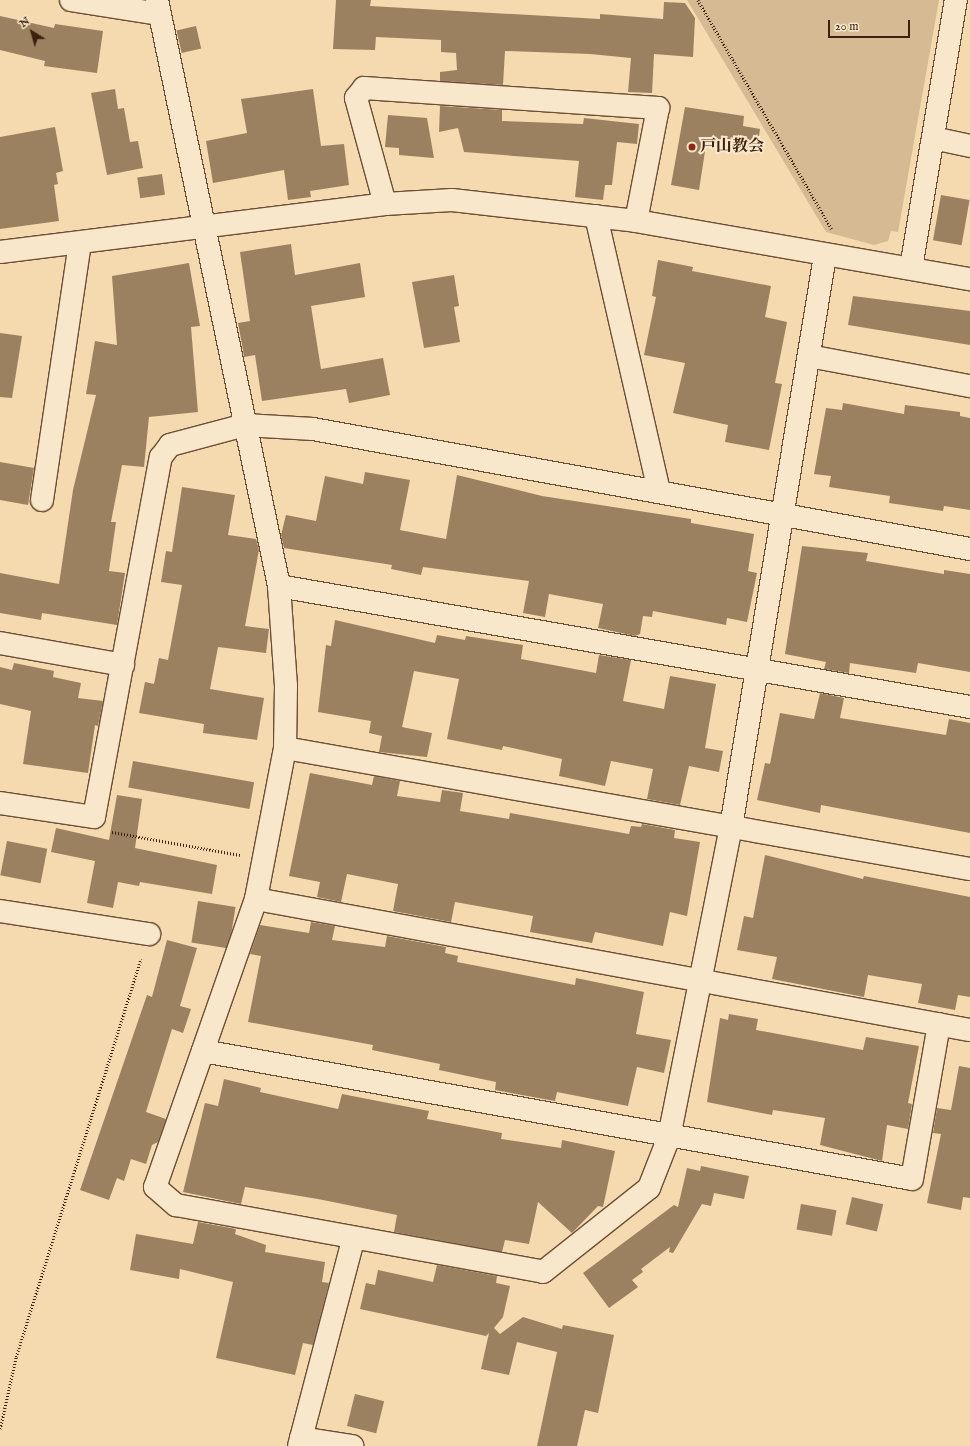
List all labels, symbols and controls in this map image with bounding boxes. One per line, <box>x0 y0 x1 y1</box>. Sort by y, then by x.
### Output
north arrow <box>12 12 52 52</box>
scale bar <box>830 12 912 38</box>
text: N <box>17 14 33 31</box>
text: 20 m <box>835 19 858 34</box>
place label: 戸山教会 <box>700 137 764 157</box>
marker: 戸山教会 <box>687 142 697 152</box>

